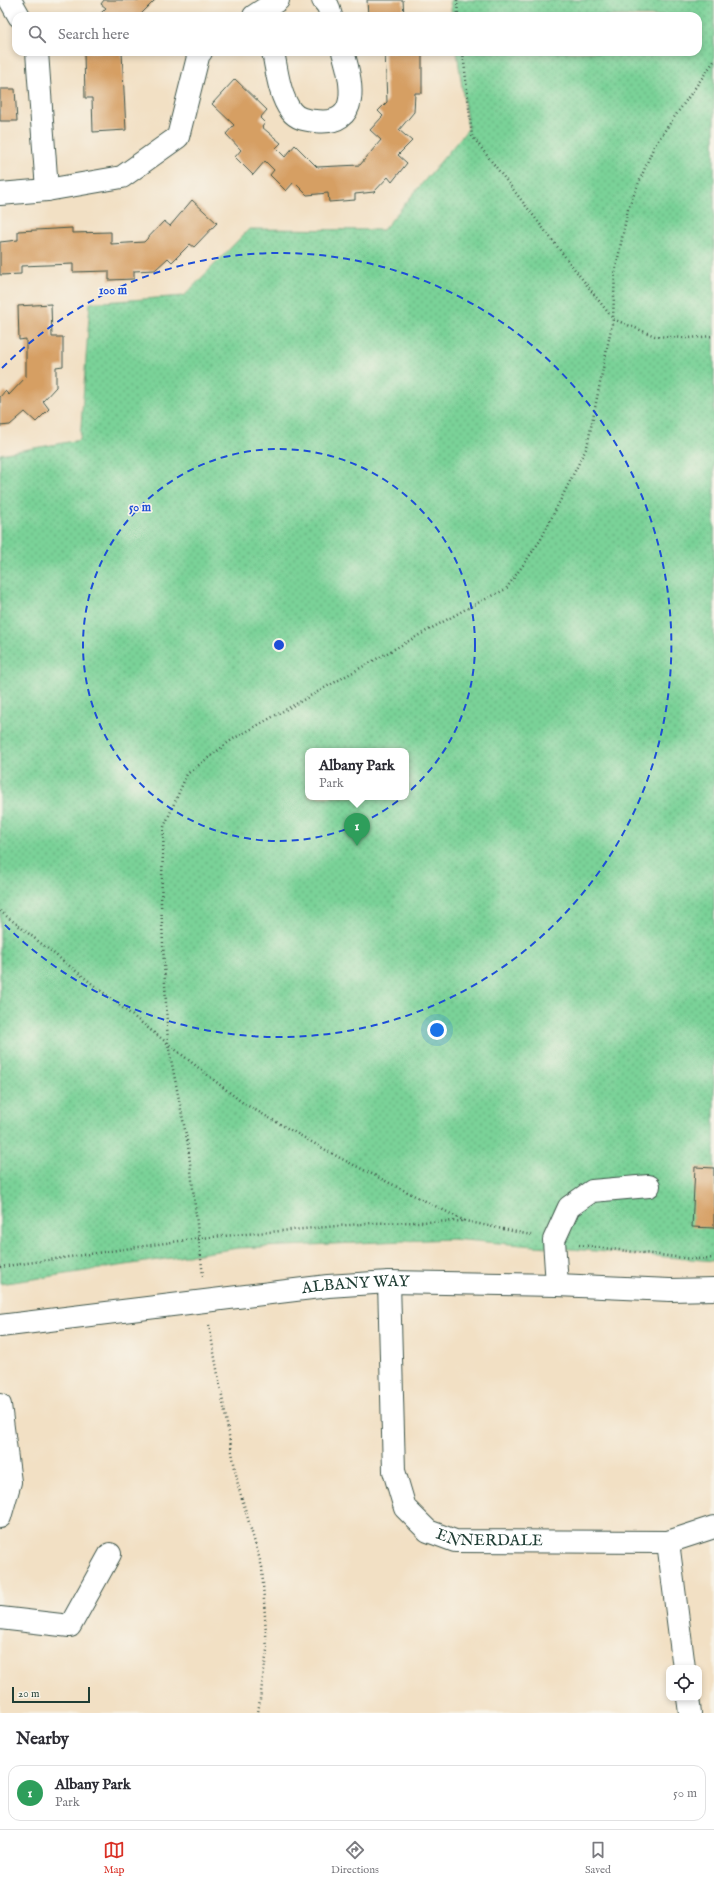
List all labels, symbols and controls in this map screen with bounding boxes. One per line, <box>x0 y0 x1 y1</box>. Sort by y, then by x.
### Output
search box <box>12 12 702 56</box>
icon: search <box>26 23 48 45</box>
text: Search here <box>58 25 129 44</box>
text: 100 m <box>99 283 128 298</box>
text: 50 m <box>129 500 152 515</box>
centre of rings <box>272 638 286 652</box>
popup <box>305 748 409 800</box>
text: Albany Park <box>319 756 395 775</box>
text: Park <box>319 775 344 792</box>
pin: 1 <box>344 813 370 846</box>
your location <box>427 1020 447 1040</box>
street label: ALBANY WAY <box>300 1272 411 1299</box>
street label: ENNERDALE <box>433 1525 543 1552</box>
map controls <box>666 1665 702 1701</box>
button: locate <box>666 1665 702 1701</box>
scale bar <box>12 1685 90 1704</box>
text: 20 m <box>18 1687 39 1701</box>
text: Nearby <box>16 1729 69 1750</box>
text: Albany Park <box>55 1775 131 1794</box>
text: 1 <box>28 1785 32 1802</box>
text: 50 m <box>673 1785 697 1802</box>
text: Park <box>55 1794 80 1811</box>
tab: Map <box>103 1839 125 1877</box>
tab: Directions <box>331 1839 379 1877</box>
tab: Saved <box>585 1839 611 1877</box>

